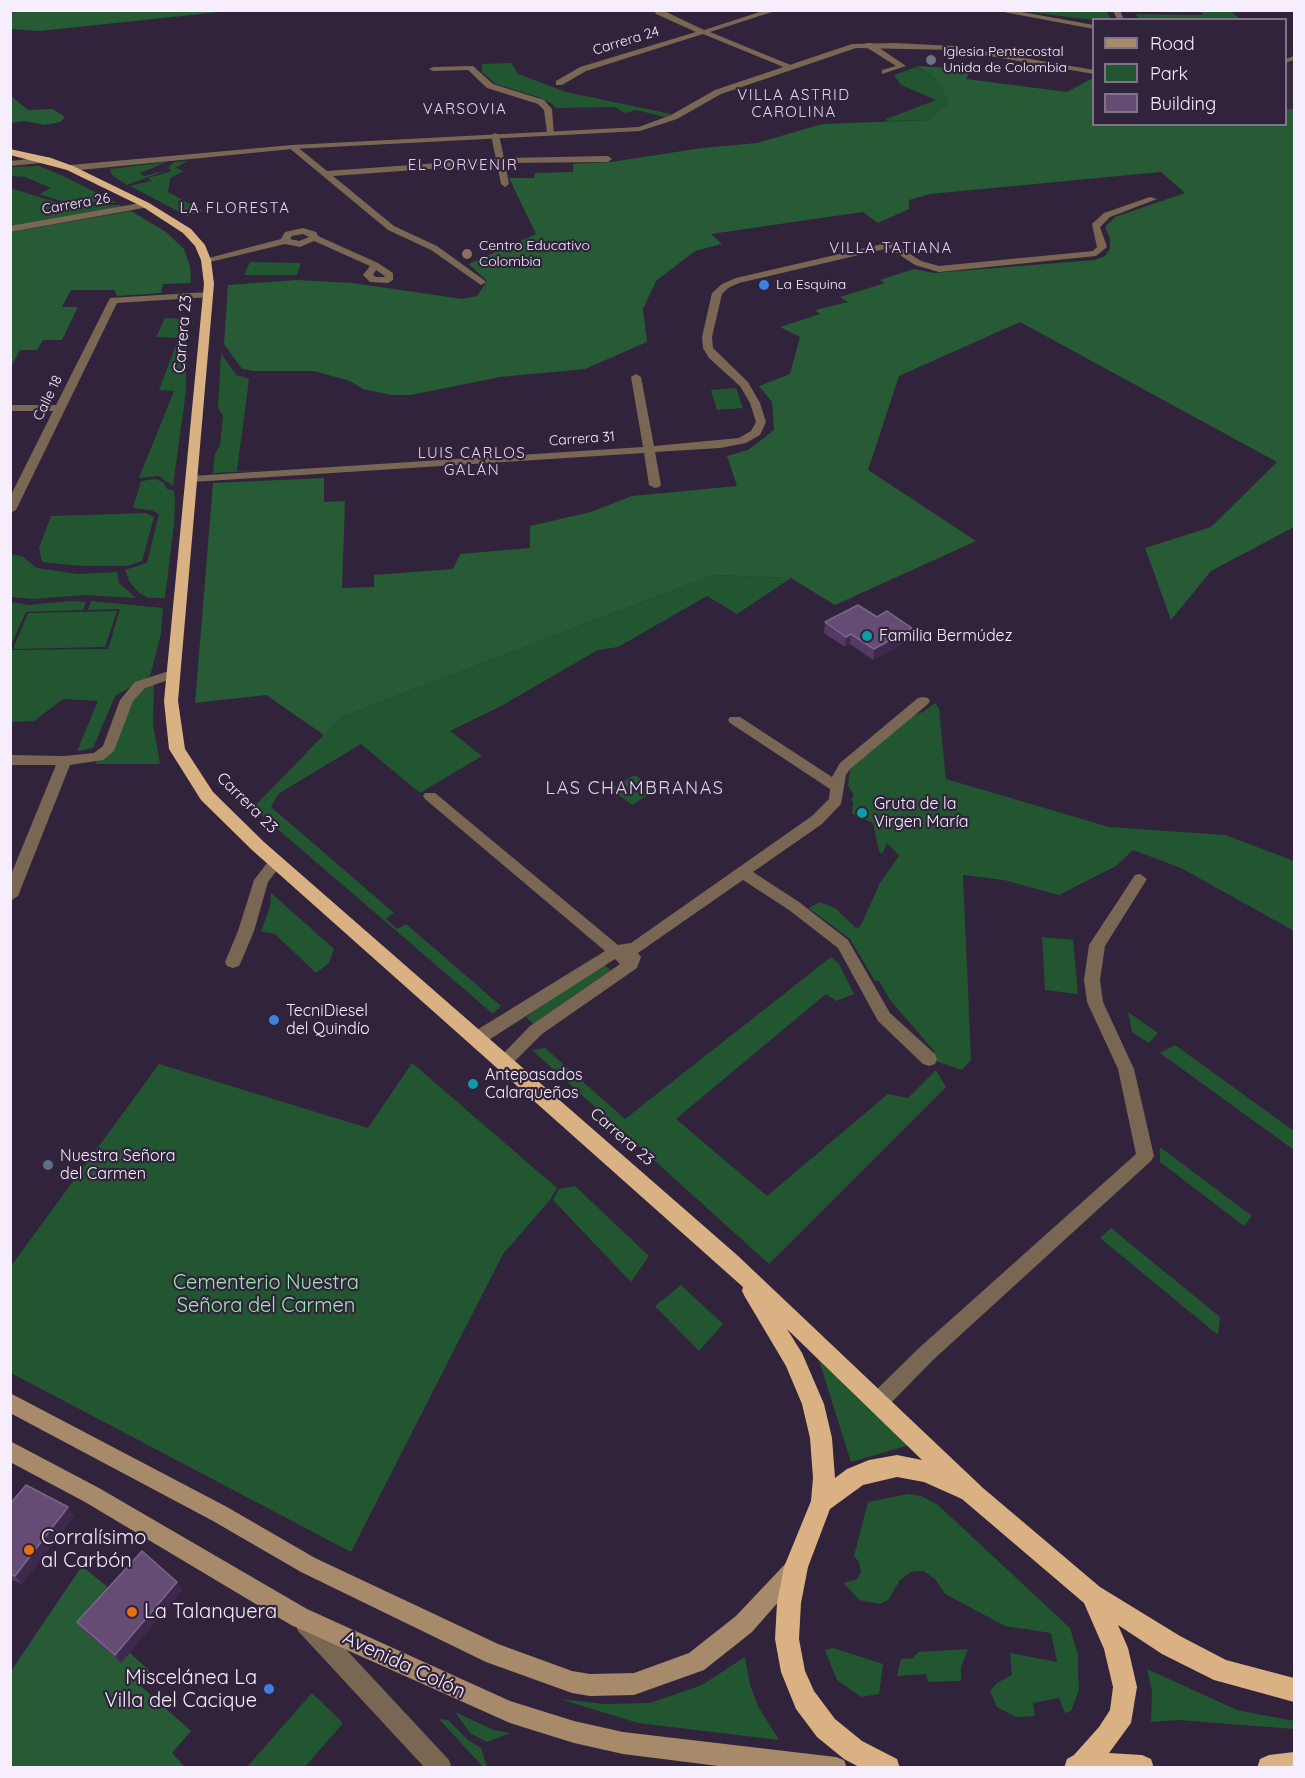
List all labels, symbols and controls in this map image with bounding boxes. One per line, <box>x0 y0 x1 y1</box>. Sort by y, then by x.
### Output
legend <box>1092 18 1287 126</box>
street label: Carrera 24 <box>591 23 661 59</box>
text: Road <box>1150 32 1195 55</box>
place label: Iglesia Pentecostal Unida de Colombia <box>943 44 1067 76</box>
marker: Iglesia Pentecostal Unida de Colombia <box>924 53 938 67</box>
text: Park <box>1150 62 1188 85</box>
district label: VILLA ASTRID CAROLINA <box>737 86 851 121</box>
text: Building <box>1150 92 1216 115</box>
district label: VARSOVIA <box>423 100 507 118</box>
district label: EL PORVENIR <box>408 156 518 174</box>
street label: Carrera 26 <box>41 190 111 218</box>
district label: LA FLORESTA <box>179 199 291 217</box>
place label: Centro Educativo Colombia <box>479 238 590 270</box>
district label: VILLA TATIANA <box>829 239 953 257</box>
marker: Centro Educativo Colombia <box>460 247 474 261</box>
place label: La Esquina <box>776 277 846 293</box>
marker: La Esquina <box>757 278 771 292</box>
street label: Carrera 23 <box>170 294 196 374</box>
street label: Calle 18 <box>30 373 66 423</box>
street label: Carrera 31 <box>548 428 616 450</box>
district label: LUIS CARLOS GALÁN <box>418 444 526 479</box>
place label: Familia Bermúdez <box>879 626 1012 646</box>
marker: Familia Bermúdez <box>860 629 874 643</box>
street label: Carrera 23 <box>212 768 282 838</box>
district label: LAS CHAMBRANAS <box>546 778 724 800</box>
place label: Gruta de la Virgen María <box>874 794 969 832</box>
marker: Gruta de la Virgen María <box>855 806 869 820</box>
place label: TecniDiesel del Quindío <box>286 1001 370 1039</box>
marker: TecniDiesel del Quindío <box>267 1013 281 1027</box>
place label: Antepasados Calarqueños <box>485 1065 583 1103</box>
marker: Antepasados Calarqueños <box>466 1077 480 1091</box>
street label: Carrera 23 <box>586 1104 658 1170</box>
place label: Nuestra Señora del Carmen <box>60 1146 175 1184</box>
marker: Nuestra Señora del Carmen <box>41 1158 55 1172</box>
park label: Cementerio Nuestra Señora del Carmen <box>173 1271 359 1318</box>
place label: Corralísimo al Carbón <box>41 1526 146 1573</box>
marker: Corralísimo al Carbón <box>22 1543 36 1557</box>
place label: La Talanquera <box>144 1600 277 1624</box>
marker: La Talanquera <box>125 1605 139 1619</box>
street label: Avenida Colón <box>339 1626 469 1704</box>
place label: Miscelánea La Villa del Cacique <box>105 1666 257 1713</box>
marker: Miscelánea La Villa del Cacique <box>262 1682 276 1696</box>

